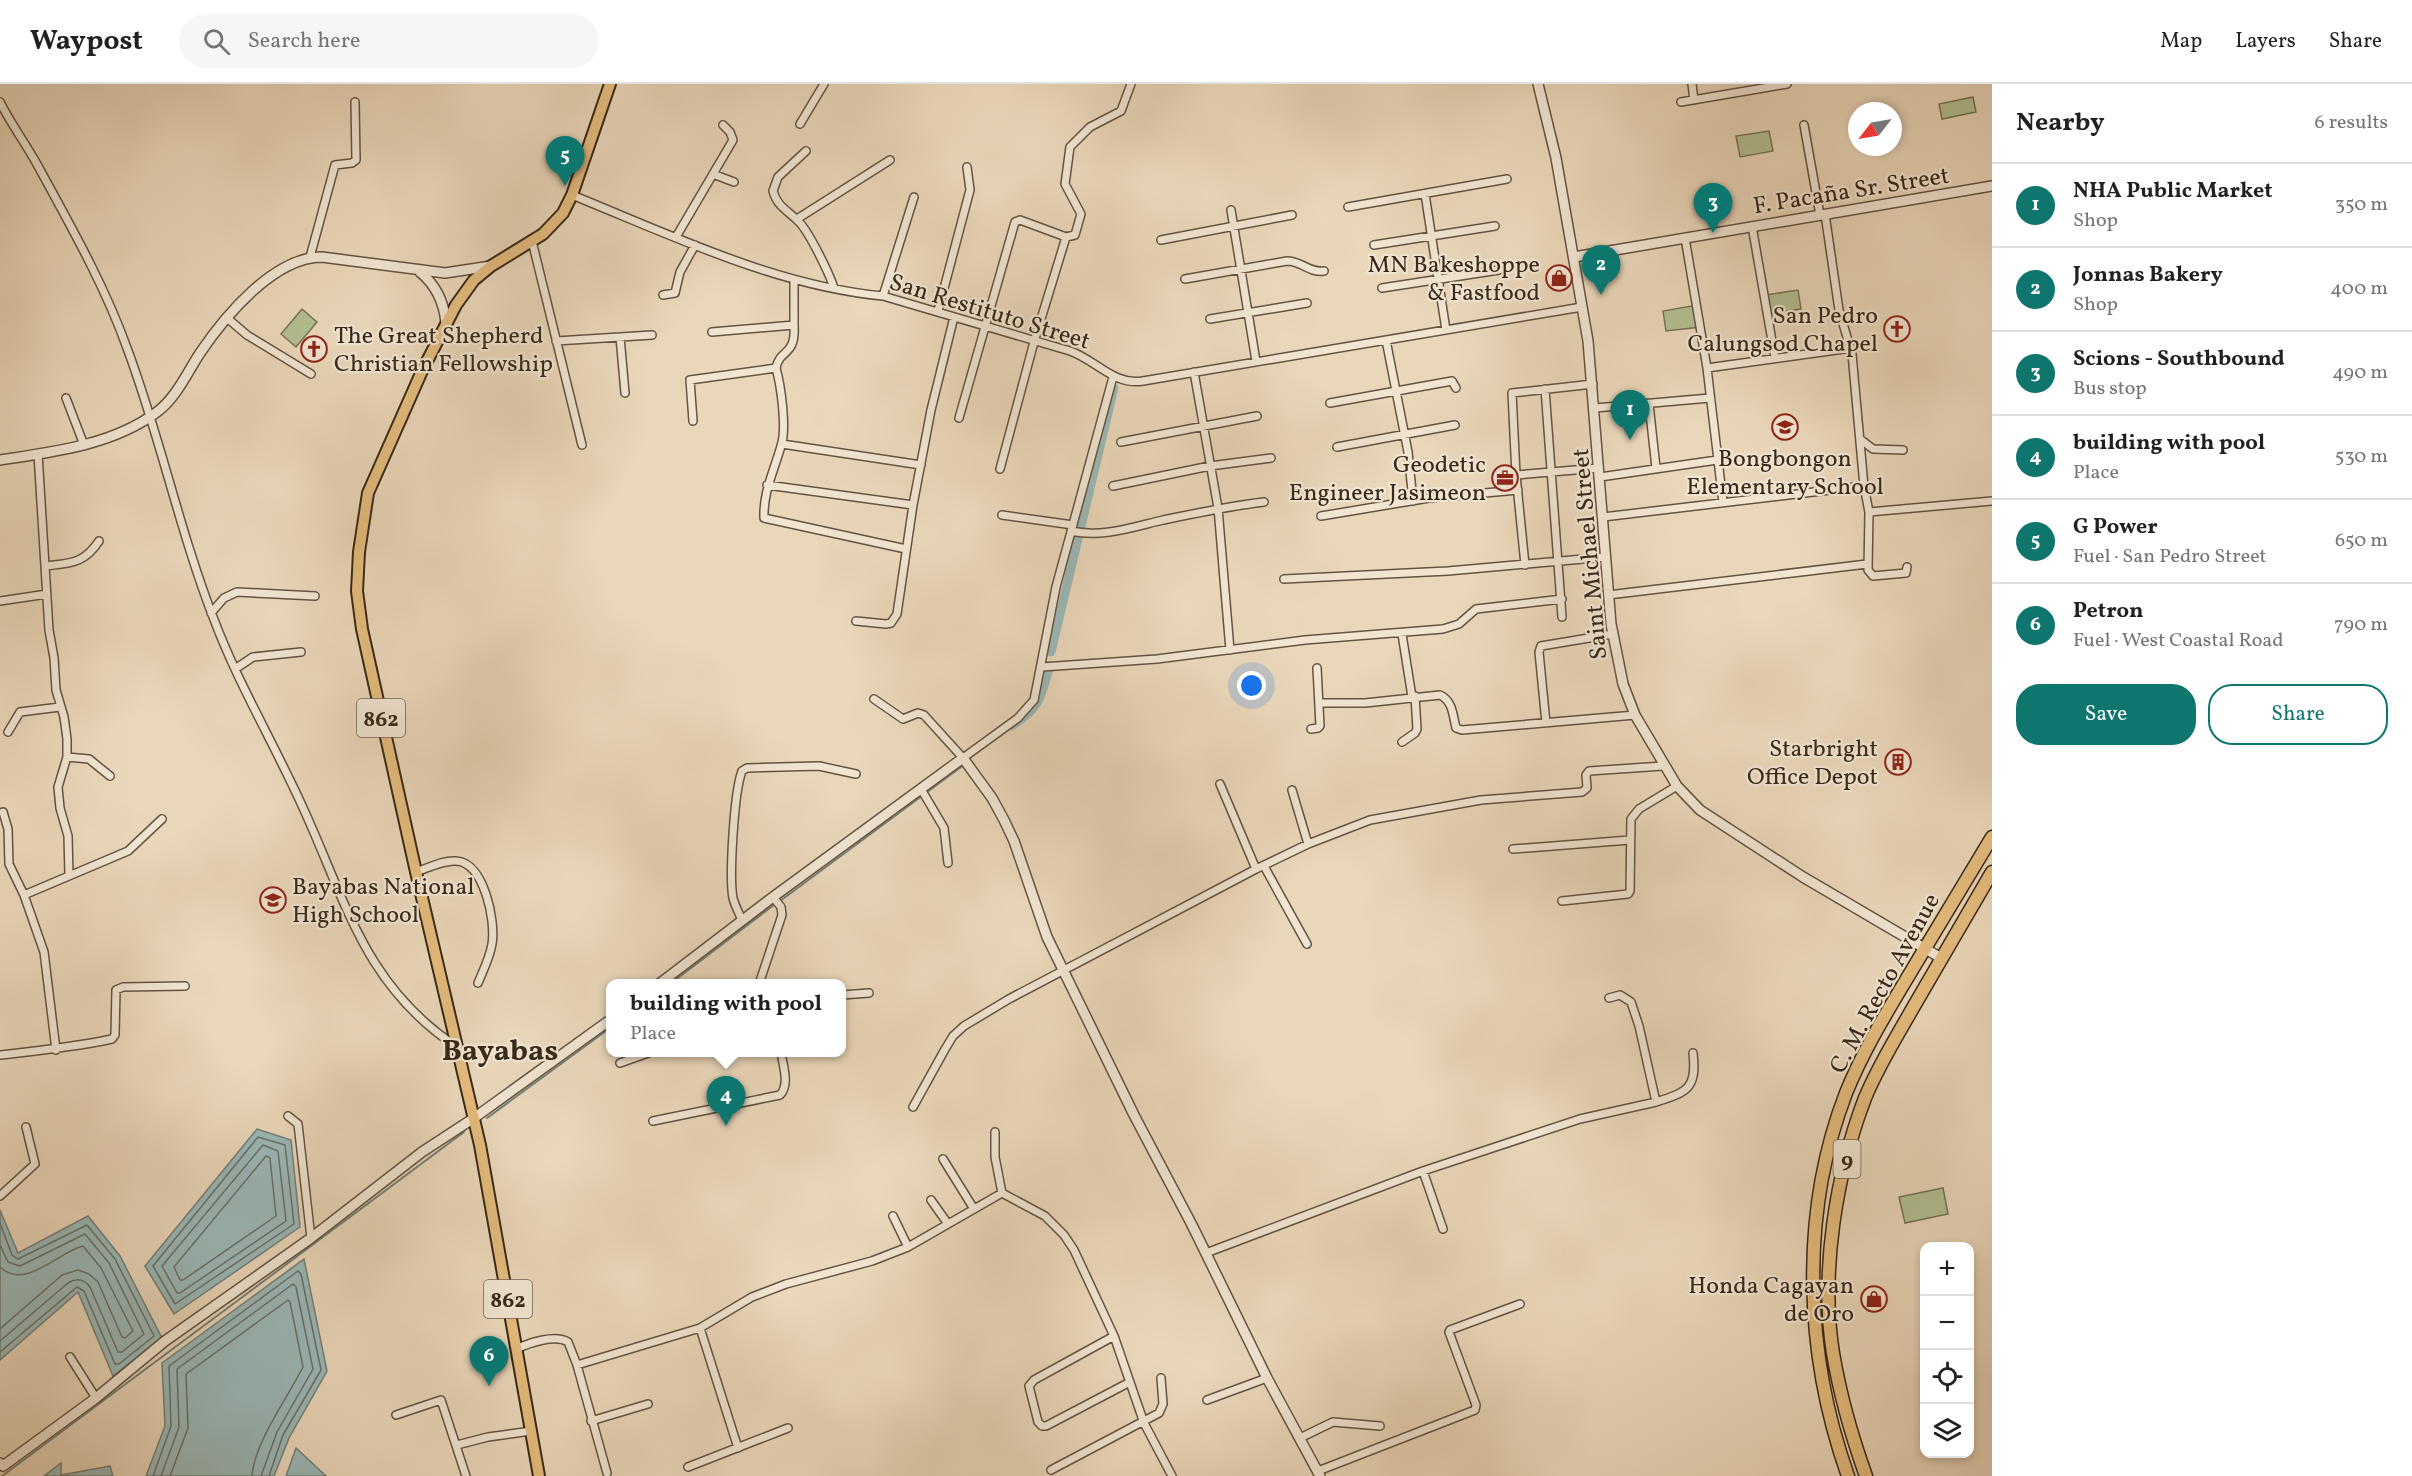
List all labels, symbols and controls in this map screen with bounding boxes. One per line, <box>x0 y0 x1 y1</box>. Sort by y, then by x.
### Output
search box <box>179 14 599 68</box>
text: Waypost <box>30 22 143 61</box>
icon: search <box>200 25 233 58</box>
text: Search here <box>248 26 360 57</box>
text: Map <box>2160 27 2202 56</box>
text: Layers <box>2235 27 2296 56</box>
text: Share <box>2329 27 2382 56</box>
north arrow <box>1848 102 1902 156</box>
text: Nearby <box>2016 105 2105 141</box>
text: 6 results <box>2315 109 2388 137</box>
pin: 5 <box>546 136 584 186</box>
street label: F. Pacaña Sr. Street <box>1751 160 1952 224</box>
text: NHA Public Market <box>2073 176 2273 207</box>
pin: 3 <box>1694 184 1732 233</box>
text: 1 <box>2031 191 2040 219</box>
text: 350 m <box>2335 191 2388 219</box>
text: Shop <box>2073 207 2118 235</box>
pin: 2 <box>1582 246 1620 295</box>
place label: MN Bakeshoppe & Fastfood <box>1368 249 1540 311</box>
text: Jonnas Bakery <box>2073 260 2223 291</box>
shop icon: MN Bakeshoppe & Fastfood <box>1544 263 1574 293</box>
street label: San Restituto Street <box>885 266 1094 360</box>
text: 2 <box>2030 275 2041 303</box>
text: 400 m <box>2330 275 2388 303</box>
text: Shop <box>2073 291 2118 319</box>
place label: San Pedro Calungsod Chapel <box>1687 300 1878 362</box>
church icon: San Pedro Calungsod Chapel <box>1882 314 1912 344</box>
place label: The Great Shepherd Christian Fellowship <box>334 320 553 382</box>
church icon: The Great Shepherd Christian Fellowship <box>299 334 329 364</box>
text: Scions - Southbound <box>2073 344 2285 375</box>
text: 3 <box>2030 359 2041 387</box>
text: 490 m <box>2332 359 2388 387</box>
text: Bus stop <box>2073 375 2147 403</box>
pin: 1 <box>1610 390 1650 440</box>
school or university icon: Bongbongon Elementary School <box>1770 412 1800 442</box>
text: building with pool <box>2073 428 2265 459</box>
place label: Bongbongon Elementary School <box>1686 443 1884 505</box>
text: 4 <box>2029 443 2042 471</box>
text: 530 m <box>2335 443 2388 471</box>
street label: Saint Michael Street <box>1565 447 1617 661</box>
place label: Geodetic Engineer Jasimeon <box>1289 449 1486 511</box>
text: Place <box>2073 459 2119 487</box>
office icon: Geodetic Engineer Jasimeon <box>1490 463 1520 493</box>
text: G Power <box>2073 512 2158 543</box>
text: 5 <box>2031 527 2040 555</box>
text: 650 m <box>2335 527 2388 555</box>
text: Fuel · San Pedro Street <box>2073 543 2267 571</box>
text: Petron <box>2073 596 2144 627</box>
text: 6 <box>2030 611 2041 639</box>
text: 790 m <box>2334 611 2388 639</box>
text: Fuel · West Coastal Road <box>2073 627 2284 655</box>
your location <box>1237 671 1266 700</box>
button: Save <box>2016 684 2196 745</box>
button: Share <box>2208 684 2388 745</box>
road number: 862 <box>357 699 405 737</box>
place label: Starbright Office Depot <box>1747 733 1878 795</box>
building icon: Starbright Office Depot <box>1883 747 1913 777</box>
place label: Bayabas National High School <box>292 871 475 933</box>
school or university icon: Bayabas National High School <box>258 885 288 915</box>
street label: C. M. Recto Avenue <box>1822 888 1949 1080</box>
popup <box>606 979 846 1057</box>
text: building with pool <box>630 989 822 1020</box>
text: Place <box>630 1020 676 1048</box>
district label: Bayabas <box>442 1031 558 1073</box>
pin: 4 <box>706 1076 746 1126</box>
road number: 9 <box>1834 1140 1860 1178</box>
map controls <box>1920 1242 1974 1458</box>
button: + <box>1920 1242 1974 1296</box>
place label: Honda Cagayan de Oro <box>1688 1270 1854 1332</box>
road number: 862 <box>484 1280 532 1318</box>
shop icon: Honda Cagayan de Oro <box>1859 1284 1889 1314</box>
button: − <box>1920 1296 1974 1350</box>
pin: 6 <box>470 1336 508 1386</box>
button: locate <box>1920 1350 1974 1404</box>
button: layers <box>1920 1404 1974 1458</box>

